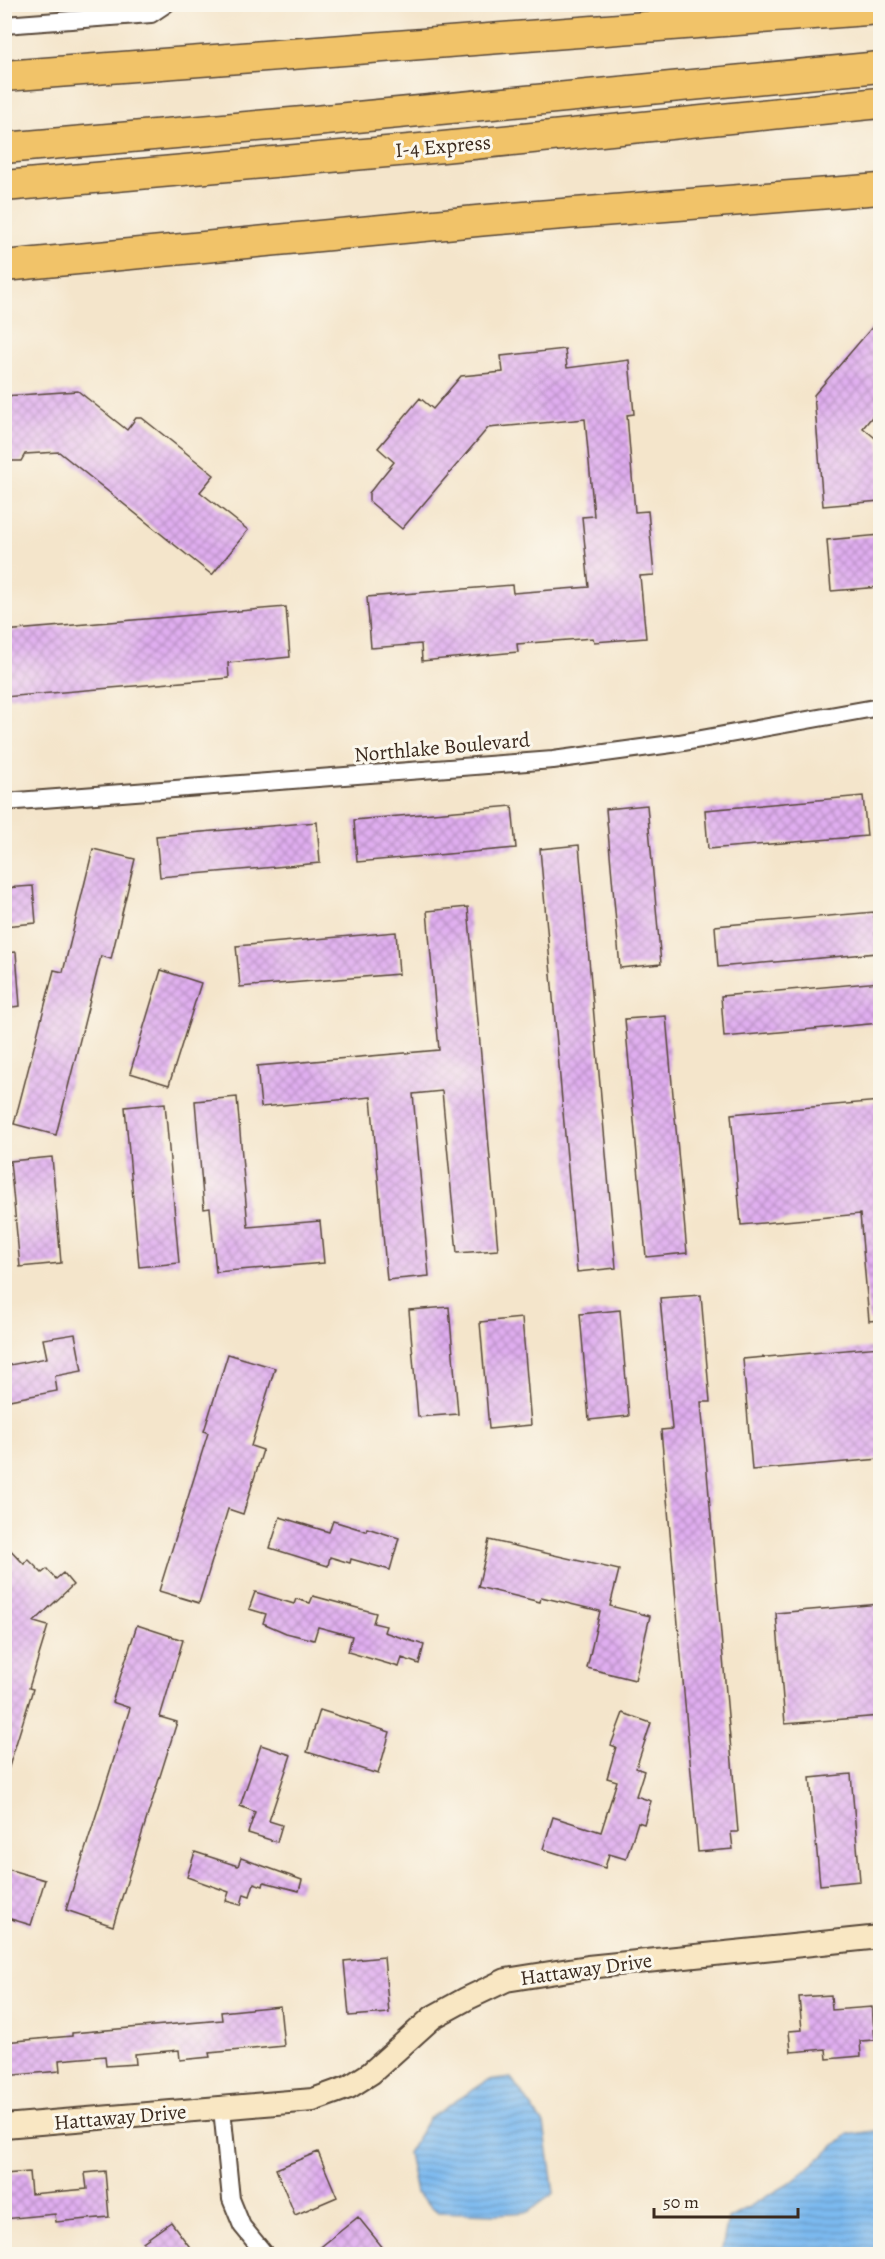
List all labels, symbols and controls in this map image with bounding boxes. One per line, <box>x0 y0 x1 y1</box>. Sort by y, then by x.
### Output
street label: I-4 Express <box>394 128 492 164</box>
street label: Northlake Boulevard <box>353 725 532 769</box>
street label: Hattaway Drive <box>518 1946 654 1992</box>
street label: Hattaway Drive <box>53 2097 187 2137</box>
scale bar <box>654 2181 798 2219</box>
text: 50 m <box>663 2190 699 2214</box>

